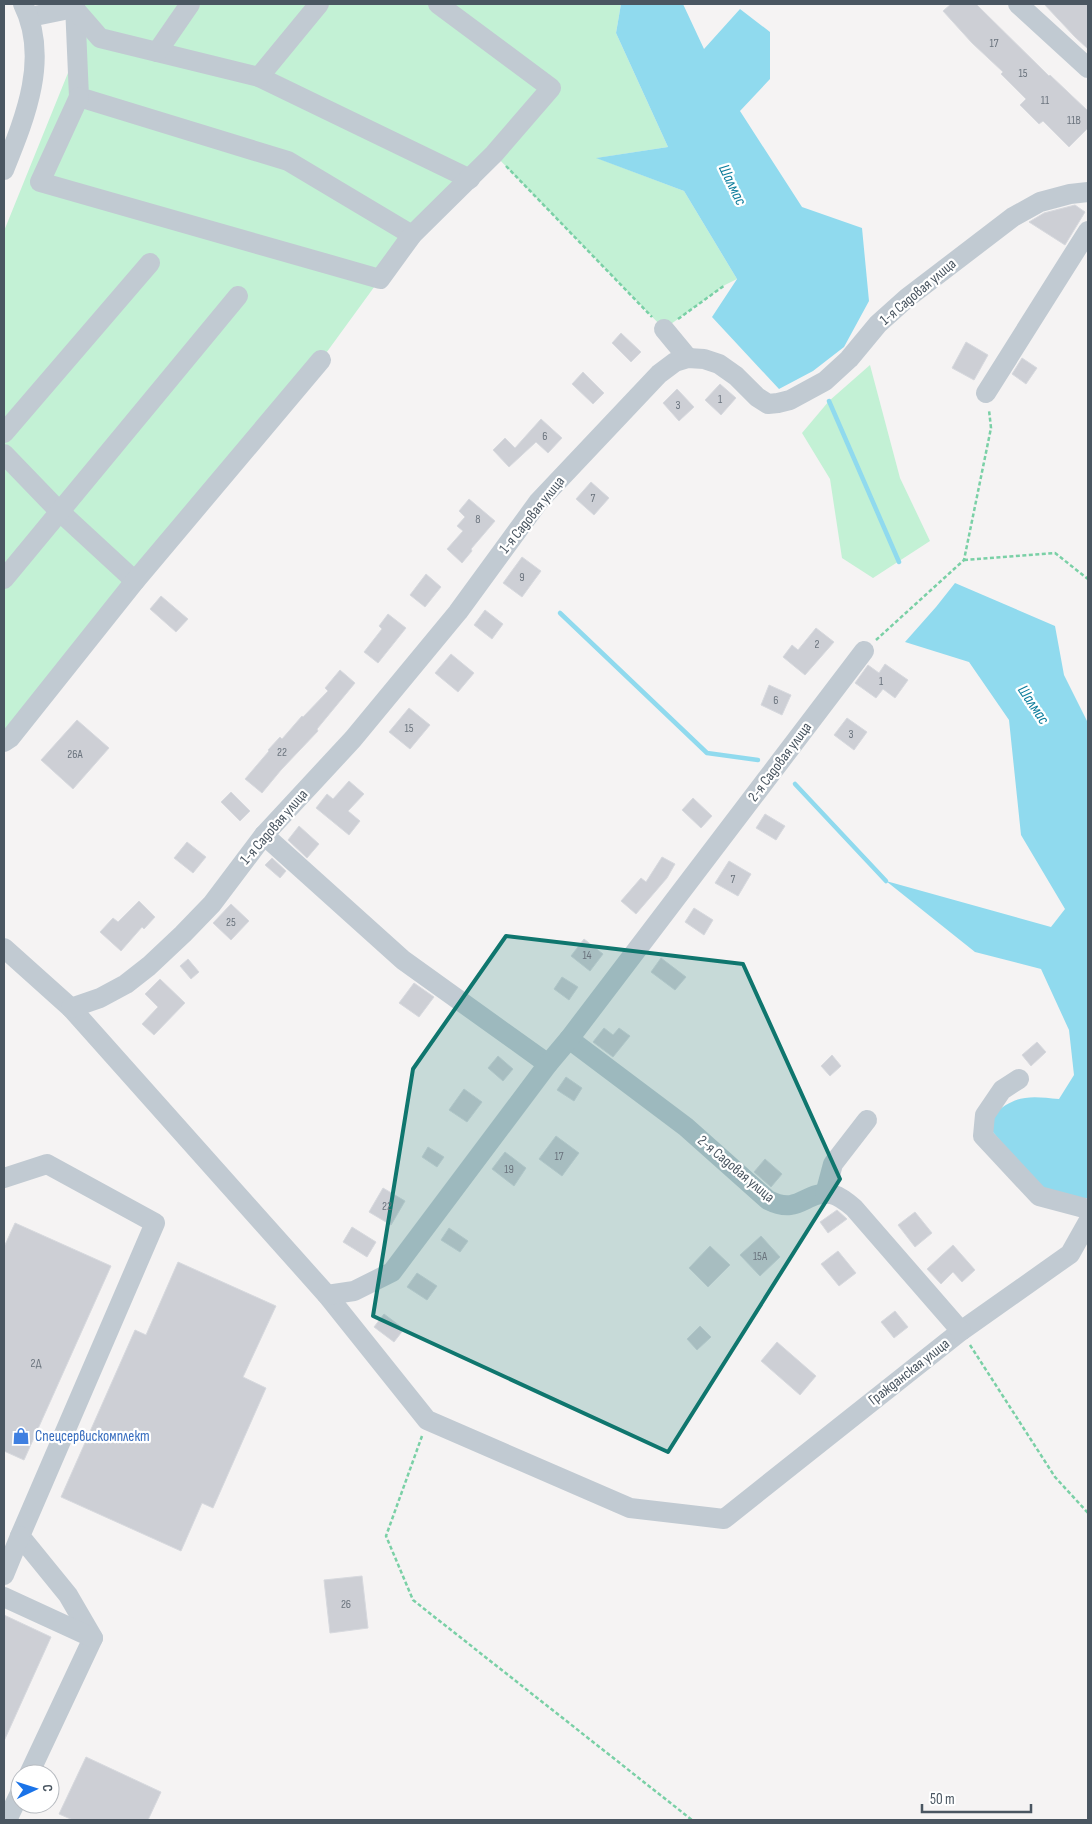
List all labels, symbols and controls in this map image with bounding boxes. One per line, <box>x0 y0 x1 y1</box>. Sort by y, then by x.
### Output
house number: 17 <box>990 36 999 51</box>
house number: 15 <box>1018 66 1028 81</box>
house number: 11 <box>1041 93 1050 108</box>
house number: 11В <box>1067 113 1081 128</box>
water label: Шалмас <box>714 161 750 209</box>
street label: 1-я Садовая улица <box>876 254 960 329</box>
house number: 1 <box>718 392 723 407</box>
house number: 3 <box>675 398 681 413</box>
house number: 6 <box>542 429 548 444</box>
street label: 1-я Садовая улица <box>495 472 569 557</box>
house number: 7 <box>591 491 596 506</box>
house number: 8 <box>475 512 481 527</box>
house number: 9 <box>519 570 525 585</box>
house number: 2 <box>815 637 820 652</box>
house number: 1 <box>879 674 884 689</box>
water label: Шалмас <box>1013 682 1053 729</box>
house number: 6 <box>773 693 779 708</box>
street label: 2-я Садовая улица <box>744 718 816 806</box>
house number: 15 <box>404 721 414 736</box>
house number: 3 <box>848 727 854 742</box>
house number: 22 <box>277 745 287 760</box>
house number: 26А <box>67 747 84 762</box>
street label: 1-я Садовая улица <box>236 785 312 869</box>
house number: 7 <box>731 872 736 887</box>
house number: 25 <box>226 915 236 930</box>
house number: 14 <box>582 948 592 963</box>
street label: 2-я Садовая улица <box>694 1131 779 1207</box>
house number: 17 <box>555 1149 564 1164</box>
house number: 19 <box>504 1162 514 1177</box>
house number: 22 <box>382 1199 392 1214</box>
house number: 15А <box>753 1249 768 1264</box>
street label: Гражданская улица <box>865 1334 953 1410</box>
house number: 2Д <box>31 1356 42 1371</box>
shop icon: Спецсервискомплект <box>11 1426 31 1446</box>
place label: Спецсервискомплект <box>35 1427 150 1446</box>
house number: 26 <box>341 1597 351 1612</box>
north arrow <box>10 1764 60 1814</box>
scale bar <box>922 1782 1031 1814</box>
text: С <box>39 1784 56 1792</box>
text: 50 m <box>930 1790 955 1809</box>

